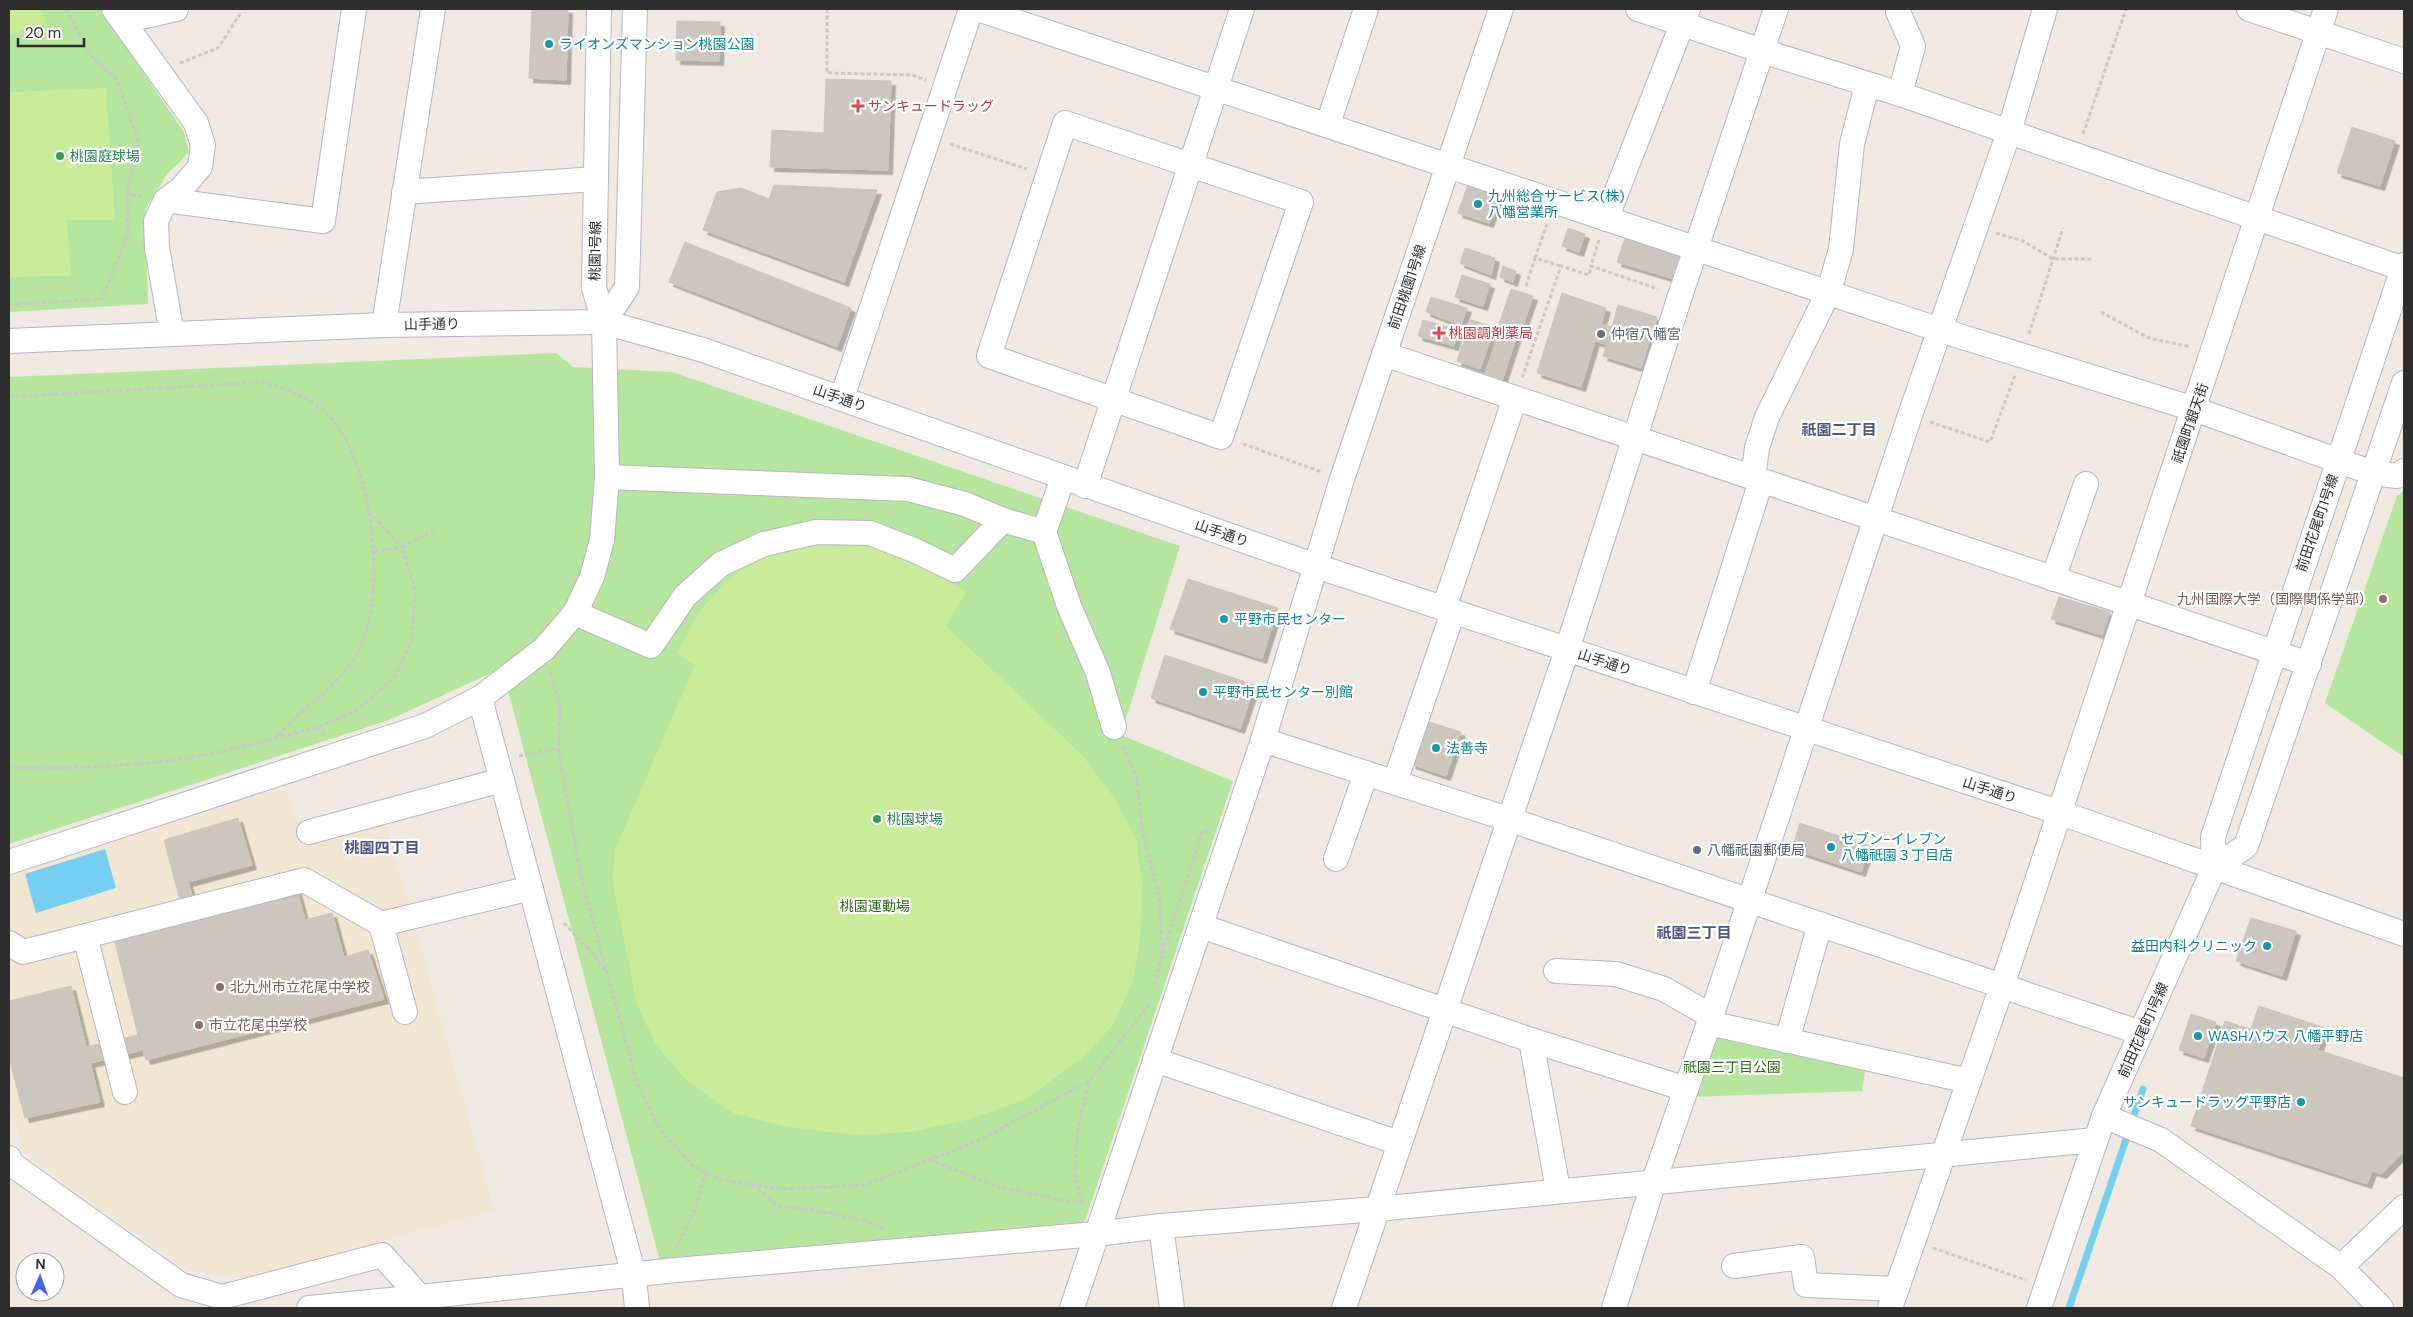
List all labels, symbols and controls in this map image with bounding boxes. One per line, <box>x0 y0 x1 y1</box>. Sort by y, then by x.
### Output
scale bar <box>18 15 84 47</box>
text: 20 m <box>25 23 61 43</box>
place label: ライオンズマンション桃園公園 <box>559 35 755 53</box>
marker: ライオンズマンション桃園公園 <box>543 38 555 50</box>
place label: サンキュードラッグ <box>868 97 994 115</box>
marker: サンキュードラッグ <box>852 100 864 112</box>
place label: 桃園庭球場 <box>70 147 140 165</box>
marker: 桃園庭球場 <box>54 150 66 162</box>
place label: 九州総合サービス(株) 八幡営業所 <box>1488 187 1624 221</box>
marker: 九州総合サービス(株) 八幡営業所 <box>1472 198 1484 210</box>
street label: 桃園1号線 <box>585 221 605 281</box>
street label: 前田桃園1号線 <box>1384 242 1430 332</box>
street label: 山手通り <box>404 315 460 333</box>
place label: 桃園調剤薬局 <box>1449 324 1533 342</box>
place label: 仲宿八幡宮 <box>1611 325 1681 343</box>
marker: 桃園調剤薬局 <box>1433 327 1445 339</box>
marker: 仲宿八幡宮 <box>1595 328 1607 340</box>
street label: 山手通り <box>811 380 869 416</box>
street label: 祇園町銀天街 <box>2168 380 2212 466</box>
district label: 祇園二丁目 <box>1801 420 1877 440</box>
street label: 前田花尾町1号線 <box>2292 472 2342 574</box>
street label: 山手通り <box>1193 515 1251 551</box>
place label: 九州国際大学（国際関係学部） <box>2177 590 2373 608</box>
marker: 九州国際大学（国際関係学部） <box>2377 593 2389 605</box>
place label: 平野市民センター <box>1234 610 1346 628</box>
marker: 平野市民センター <box>1218 613 1230 625</box>
street label: 山手通り <box>1576 645 1634 679</box>
place label: 平野市民センター別館 <box>1213 683 1353 701</box>
marker: 平野市民センター別館 <box>1197 686 1209 698</box>
place label: 法善寺 <box>1446 739 1488 757</box>
marker: 法善寺 <box>1430 742 1442 754</box>
street label: 山手通り <box>1961 773 2019 807</box>
place label: 桃園球場 <box>887 810 943 828</box>
marker: 桃園球場 <box>871 813 883 825</box>
place label: セブン-イレブン 八幡祇園３丁目店 <box>1841 830 1953 864</box>
district label: 桃園四丁目 <box>344 838 420 858</box>
place label: 八幡祇園郵便局 <box>1707 841 1805 859</box>
marker: セブン-イレブン 八幡祇園３丁目店 <box>1825 841 1837 853</box>
marker: 八幡祇園郵便局 <box>1691 844 1703 856</box>
park label: 桃園運動場 <box>840 897 910 915</box>
district label: 祇園三丁目 <box>1656 923 1732 943</box>
place label: 益田内科クリニック <box>2131 937 2257 955</box>
marker: 益田内科クリニック <box>2261 940 2273 952</box>
place label: 北九州市立花尾中学校 <box>230 978 370 996</box>
street label: 前田花尾町1号線 <box>2114 980 2172 1080</box>
marker: 北九州市立花尾中学校 <box>214 981 226 993</box>
place label: 市立花尾中学校 <box>209 1016 307 1034</box>
marker: 市立花尾中学校 <box>193 1019 205 1031</box>
place label: WASHハウス 八幡平野店 <box>2208 1027 2363 1045</box>
marker: WASHハウス 八幡平野店 <box>2192 1030 2204 1042</box>
park label: 祇園三丁目公園 <box>1683 1058 1781 1076</box>
place label: サンキュードラッグ平野店 <box>2123 1093 2291 1111</box>
marker: サンキュードラッグ平野店 <box>2295 1096 2307 1108</box>
north arrow <box>15 1252 65 1302</box>
text: N <box>35 1255 46 1273</box>

